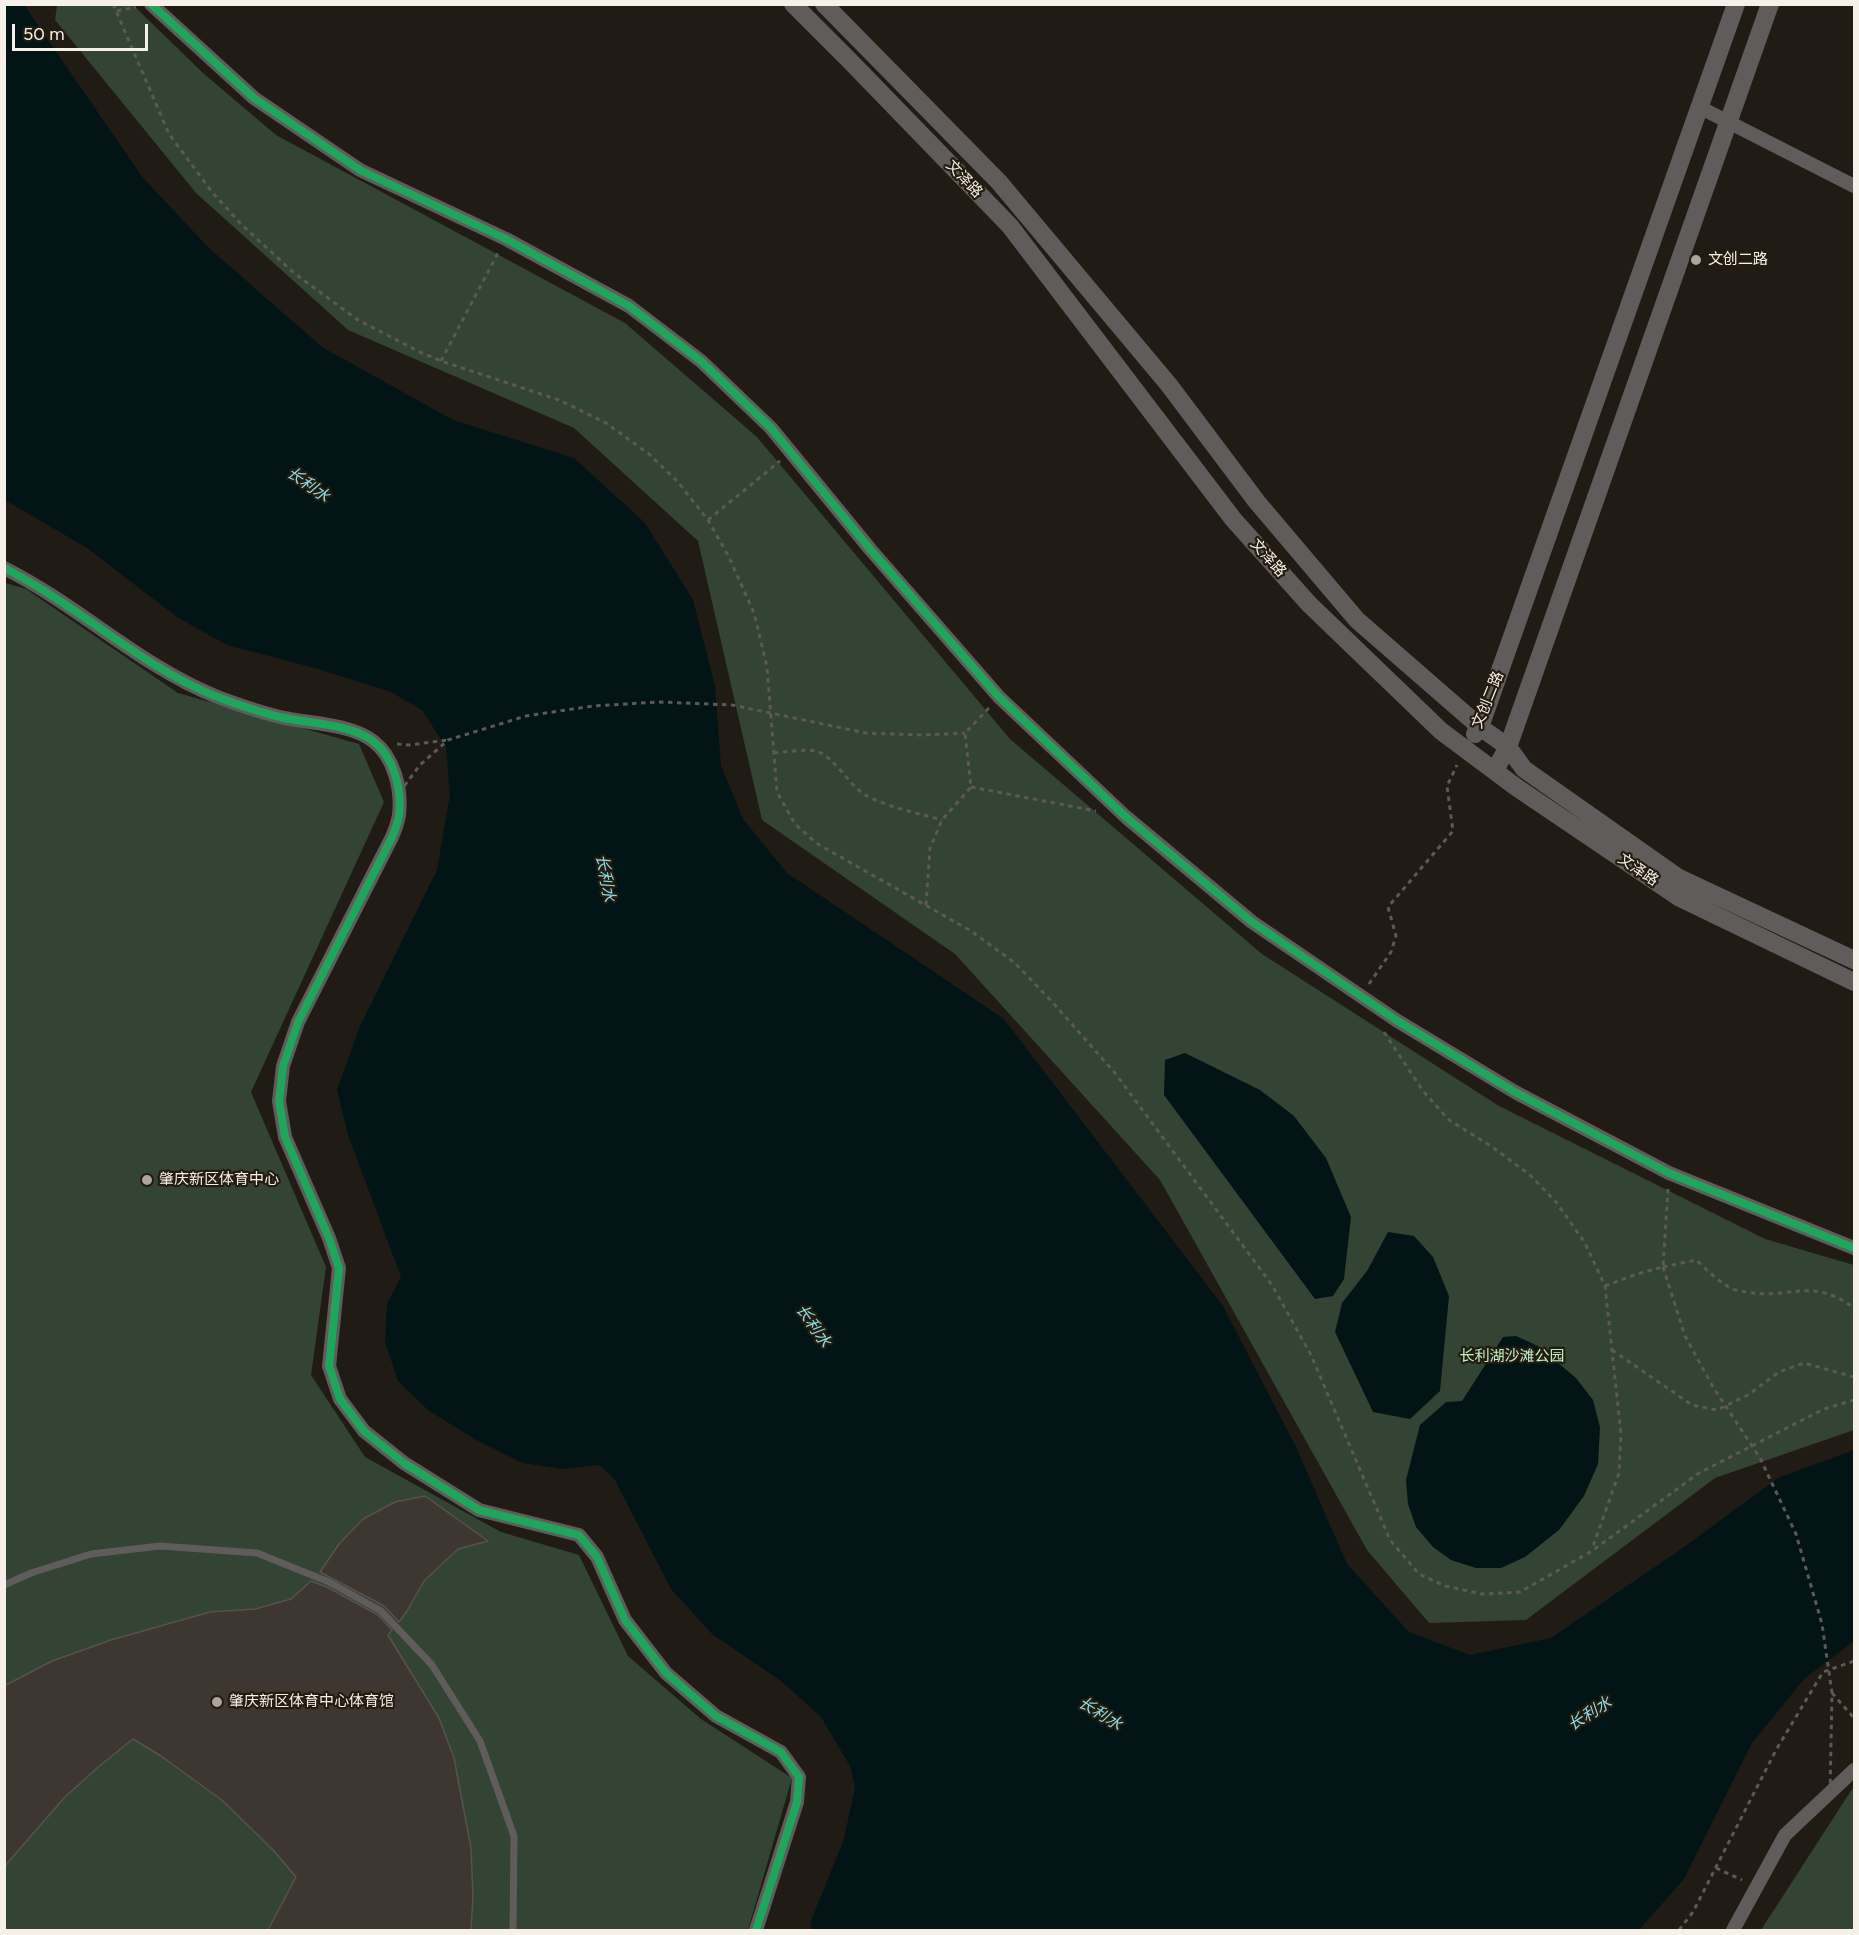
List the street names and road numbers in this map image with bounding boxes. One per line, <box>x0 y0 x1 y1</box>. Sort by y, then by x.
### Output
street label: 文泽路 <box>942 157 986 201</box>
street label: 文泽路 <box>1246 535 1290 581</box>
street label: 文创二路 <box>1468 669 1508 731</box>
street label: 文泽路 <box>1614 850 1662 890</box>

